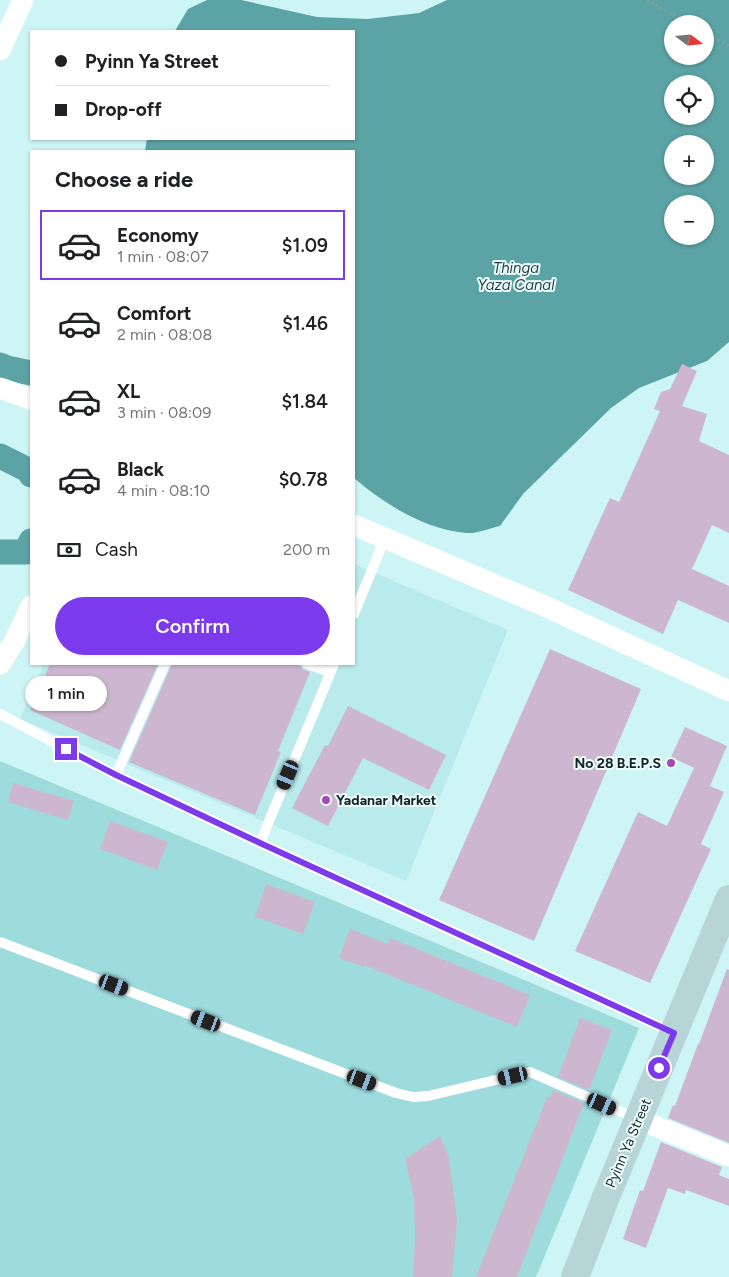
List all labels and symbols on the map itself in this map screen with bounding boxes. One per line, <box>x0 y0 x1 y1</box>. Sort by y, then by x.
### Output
north arrow <box>664 15 714 65</box>
water label: Thinga Yaza Canal <box>478 259 555 294</box>
callout: 1 min <box>25 676 107 712</box>
route end <box>55 738 77 760</box>
place label: No 28 B.E.P.S <box>575 755 661 772</box>
marker: No 28 B.E.P.S <box>665 757 677 769</box>
car <box>275 758 300 792</box>
place label: Yadanar Market <box>336 792 437 809</box>
marker: Yadanar Market <box>320 794 332 806</box>
car <box>97 973 130 997</box>
car <box>189 1009 222 1033</box>
route start <box>648 1057 670 1079</box>
car <box>496 1065 529 1087</box>
car <box>345 1068 378 1092</box>
car <box>585 1091 618 1117</box>
street label: Pyinn Ya Street <box>602 1096 655 1190</box>

